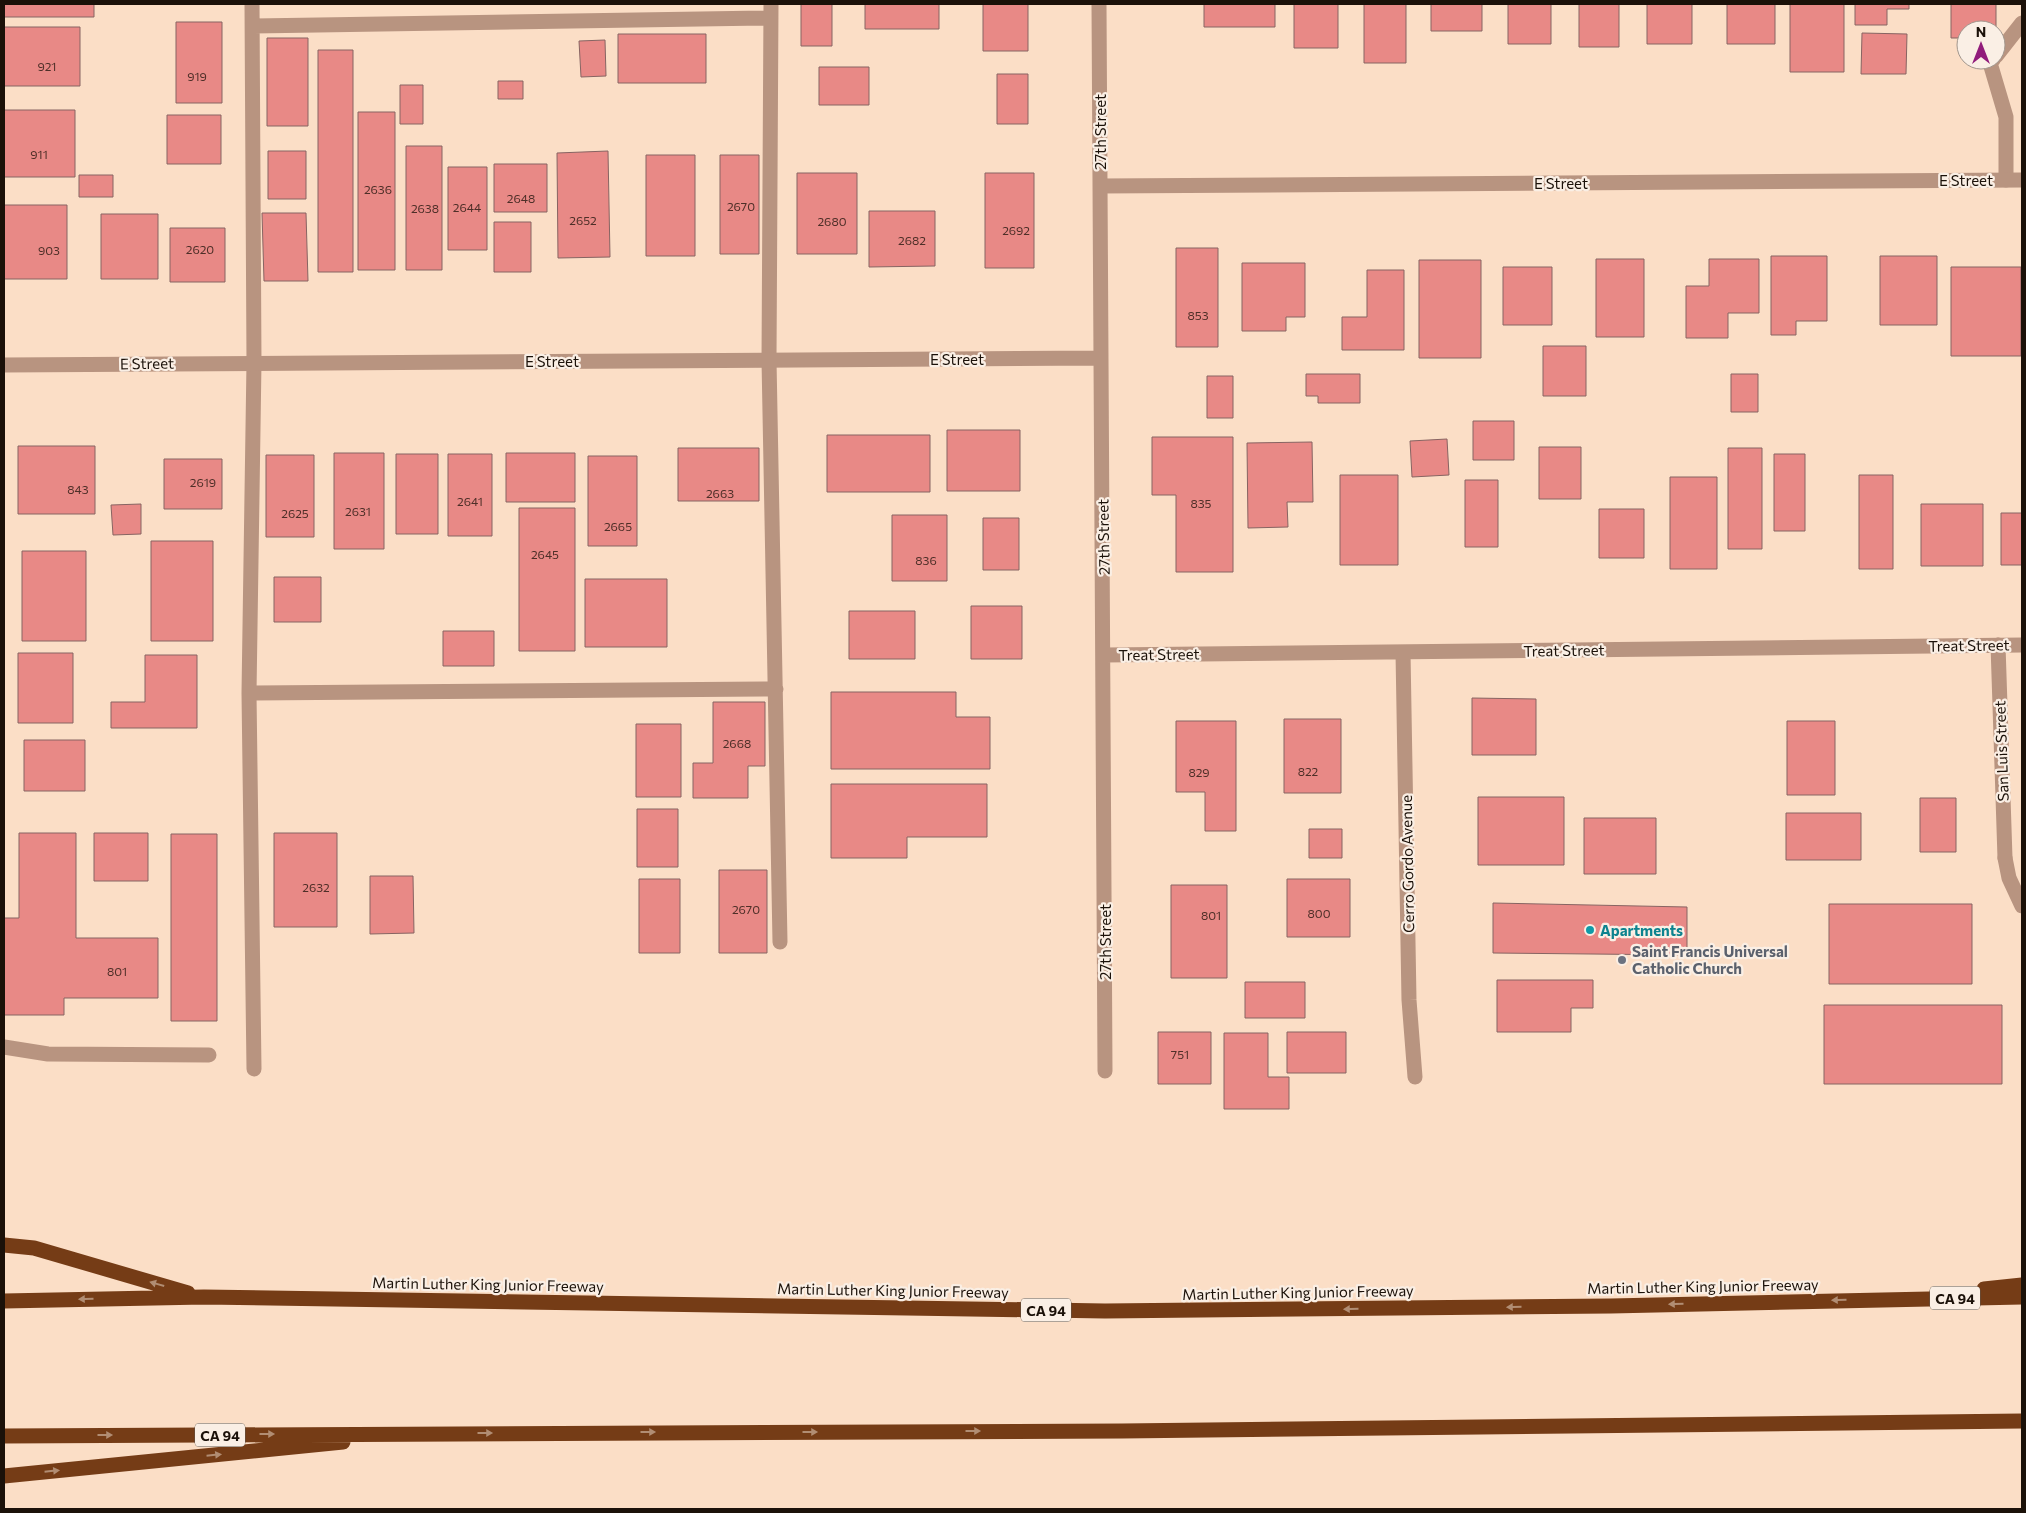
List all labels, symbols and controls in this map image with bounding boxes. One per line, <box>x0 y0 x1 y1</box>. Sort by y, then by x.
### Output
north arrow <box>1956 20 2006 70</box>
text: N <box>1976 23 1986 40</box>
house number: 921 <box>37 59 57 73</box>
house number: 919 <box>187 69 207 83</box>
street label: 27th Street <box>1091 94 1109 170</box>
house number: 911 <box>30 147 48 161</box>
street label: E Street <box>1939 171 1993 189</box>
street label: E Street <box>1534 174 1588 192</box>
house number: 2636 <box>364 182 392 196</box>
house number: 2648 <box>507 191 535 205</box>
house number: 2670 <box>727 199 755 213</box>
house number: 2644 <box>453 200 481 214</box>
house number: 2638 <box>411 201 439 215</box>
house number: 2652 <box>569 213 597 227</box>
house number: 2680 <box>817 214 847 228</box>
house number: 2692 <box>1002 223 1030 237</box>
house number: 2682 <box>898 233 926 247</box>
house number: 2620 <box>186 242 214 256</box>
house number: 903 <box>38 243 60 257</box>
house number: 853 <box>1187 308 1209 322</box>
street label: E Street <box>930 350 984 368</box>
street label: E Street <box>525 352 579 370</box>
street label: E Street <box>120 354 174 372</box>
house number: 2619 <box>190 475 216 489</box>
house number: 843 <box>67 482 89 496</box>
house number: 2663 <box>706 486 734 500</box>
house number: 2641 <box>457 494 483 508</box>
house number: 835 <box>1191 496 1212 510</box>
street label: 27th Street <box>1093 499 1113 575</box>
house number: 2631 <box>345 504 371 518</box>
house number: 2625 <box>281 506 309 520</box>
house number: 2665 <box>604 519 632 533</box>
house number: 2645 <box>531 547 559 561</box>
house number: 836 <box>915 553 937 567</box>
street label: Treat Street <box>1928 635 2010 655</box>
street label: Treat Street <box>1523 640 1605 660</box>
street label: Treat Street <box>1118 644 1200 664</box>
street label: San Luis Street <box>1990 700 2012 802</box>
house number: 2668 <box>723 736 751 750</box>
house number: 822 <box>1298 764 1319 778</box>
house number: 829 <box>1188 765 1210 779</box>
street label: Cerro Gordo Avenue <box>1397 795 1417 933</box>
house number: 2632 <box>302 880 330 894</box>
house number: 2670 <box>732 902 760 916</box>
street label: 27th Street <box>1096 904 1114 980</box>
house number: 800 <box>1308 906 1331 920</box>
house number: 801 <box>1201 908 1221 922</box>
place label: Apartments <box>1600 921 1683 939</box>
marker: Apartments <box>1584 924 1596 936</box>
place label: Saint Francis Universal Catholic Church <box>1632 942 1788 977</box>
marker: Saint Francis Universal Catholic Church <box>1616 954 1628 966</box>
house number: 801 <box>107 964 127 978</box>
house number: 751 <box>1171 1047 1189 1061</box>
street label: Martin Luther King Junior Freeway <box>372 1273 604 1295</box>
street label: Martin Luther King Junior Freeway <box>1587 1275 1819 1297</box>
one-way arrow <box>150 1279 165 1287</box>
street label: Martin Luther King Junior Freeway <box>777 1279 1009 1301</box>
street label: Martin Luther King Junior Freeway <box>1182 1281 1414 1303</box>
road number: CA 94 <box>1930 1286 1980 1310</box>
one-way arrow <box>77 1296 93 1304</box>
one-way arrow <box>1831 1296 1847 1304</box>
road number: CA 94 <box>1021 1298 1071 1322</box>
one-way arrow <box>1668 1301 1684 1309</box>
one-way arrow <box>1506 1303 1522 1311</box>
one-way arrow <box>1343 1305 1359 1313</box>
road number: CA 94 <box>195 1424 245 1446</box>
one-way arrow <box>965 1427 981 1435</box>
one-way arrow <box>640 1428 656 1436</box>
one-way arrow <box>802 1428 818 1436</box>
one-way arrow <box>477 1429 493 1437</box>
one-way arrow <box>260 1430 276 1438</box>
one-way arrow <box>97 1431 113 1439</box>
one-way arrow <box>206 1451 222 1459</box>
one-way arrow <box>45 1467 61 1475</box>

